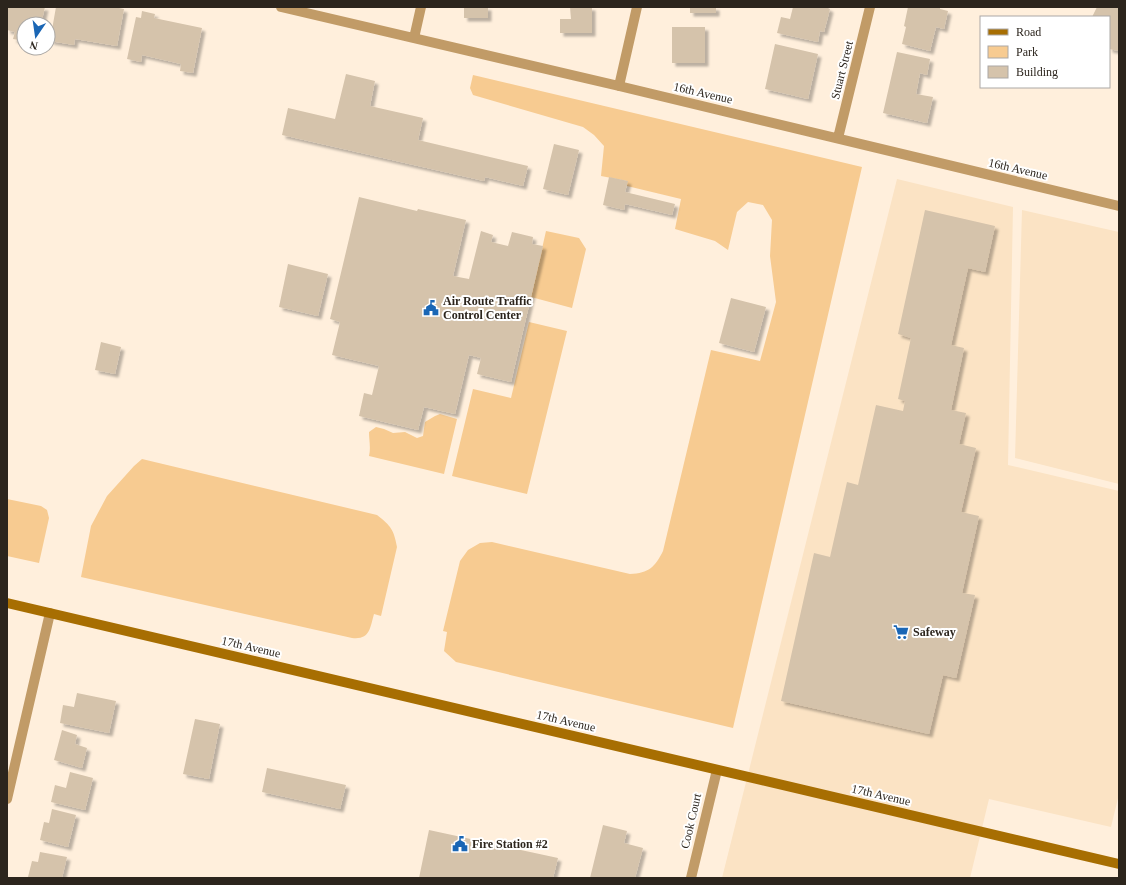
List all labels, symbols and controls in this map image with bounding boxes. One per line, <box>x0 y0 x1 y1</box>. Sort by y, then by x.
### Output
north arrow <box>16 16 56 56</box>
legend <box>980 16 1110 88</box>
text: Road <box>1016 25 1041 39</box>
text: N <box>28 39 39 52</box>
street label: Stuart Street <box>828 39 856 101</box>
text: Park <box>1016 45 1038 59</box>
text: Building <box>1016 65 1058 79</box>
street label: 16th Avenue <box>672 79 734 107</box>
street label: 16th Avenue <box>987 155 1049 183</box>
place label: Air Route Traffic Control Center <box>443 294 532 322</box>
public building icon: Air Route Traffic Control Center <box>422 299 440 317</box>
supermarket icon: Safeway <box>892 623 910 641</box>
place label: Safeway <box>913 625 956 639</box>
street label: 17th Avenue <box>220 633 282 661</box>
street label: 17th Avenue <box>535 707 597 735</box>
street label: 17th Avenue <box>850 781 912 809</box>
street label: Cook Court <box>678 791 704 850</box>
public building icon: Fire Station #2 <box>451 835 469 853</box>
place label: Fire Station #2 <box>472 837 548 851</box>

